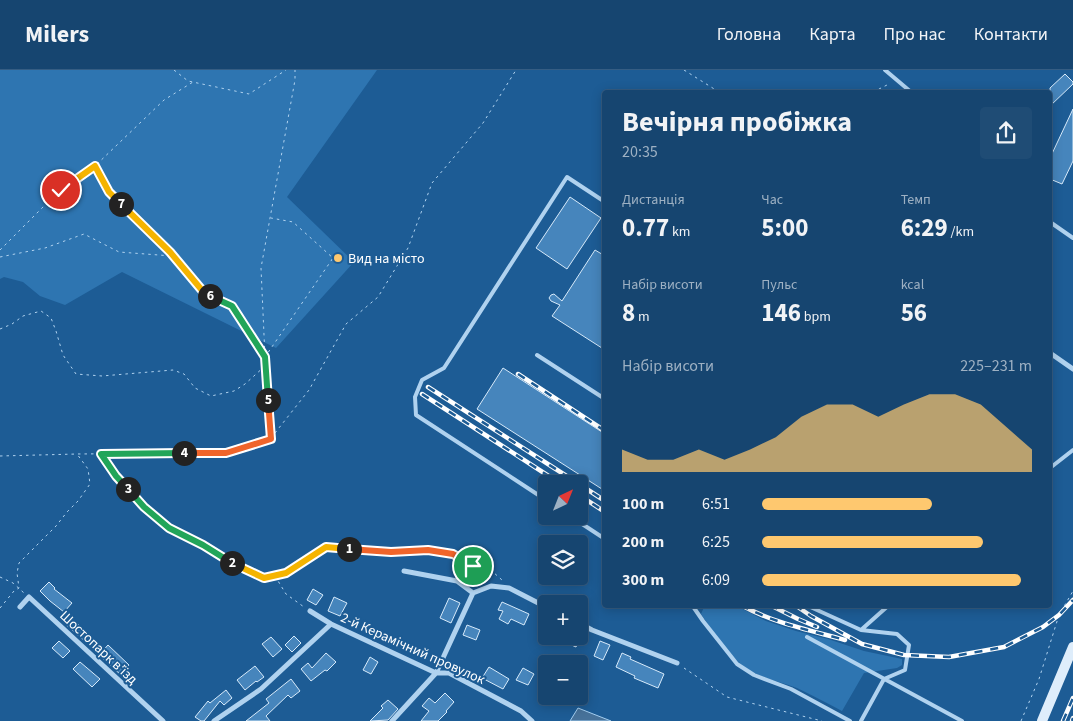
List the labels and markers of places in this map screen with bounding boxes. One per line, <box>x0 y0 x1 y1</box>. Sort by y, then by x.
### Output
pin <box>40 169 82 211</box>
pin: 7 <box>108 192 134 216</box>
place label: Вид на місто <box>348 249 425 269</box>
marker: Вид на місто <box>332 252 344 264</box>
pin: 6 <box>198 284 222 308</box>
pin: 5 <box>256 388 280 412</box>
pin: 4 <box>172 440 196 466</box>
pin: 3 <box>116 476 140 502</box>
pin: 1 <box>336 536 362 562</box>
pin <box>452 545 494 587</box>
pin: 2 <box>220 550 244 576</box>

